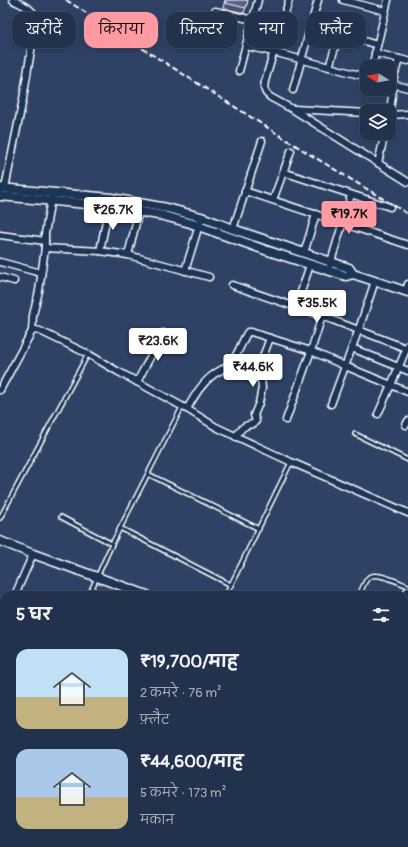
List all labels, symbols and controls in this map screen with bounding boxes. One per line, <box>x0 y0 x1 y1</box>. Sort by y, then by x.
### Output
chip: खरीदें <box>12 12 76 48</box>
chip: किराया <box>84 12 158 48</box>
chip: फ़िल्टर <box>166 12 237 48</box>
chip: नया <box>245 12 298 48</box>
chip: फ़्लैट <box>306 12 366 48</box>
north arrow <box>360 60 396 96</box>
map controls <box>360 60 396 140</box>
button: layers <box>360 104 396 140</box>
pin: ₹26.7K <box>80 197 146 231</box>
pin: ₹19.7K <box>316 201 382 235</box>
text: ₹26.7K <box>93 202 133 218</box>
text: ₹19.7K <box>330 206 368 222</box>
pin: ₹35.5K <box>284 290 350 324</box>
text: ₹35.5K <box>297 295 337 311</box>
pin: ₹23.6K <box>125 328 191 362</box>
text: ₹23.6K <box>138 333 178 349</box>
pin: ₹44.6K <box>220 354 286 388</box>
text: ₹44.6K <box>232 359 274 375</box>
text: 5 घर <box>16 604 52 625</box>
icon: filters <box>370 604 392 626</box>
text: ₹19,700/माह <box>140 651 238 672</box>
icon: home <box>48 665 96 713</box>
text: 2 कमरे · 76 m² <box>140 685 222 701</box>
text: फ़्लैट <box>140 712 170 728</box>
text: ₹44,600/माह <box>140 751 243 772</box>
icon: home <box>48 765 96 813</box>
text: 5 कमरे · 173 m² <box>140 785 226 801</box>
text: मकान <box>140 812 174 828</box>

